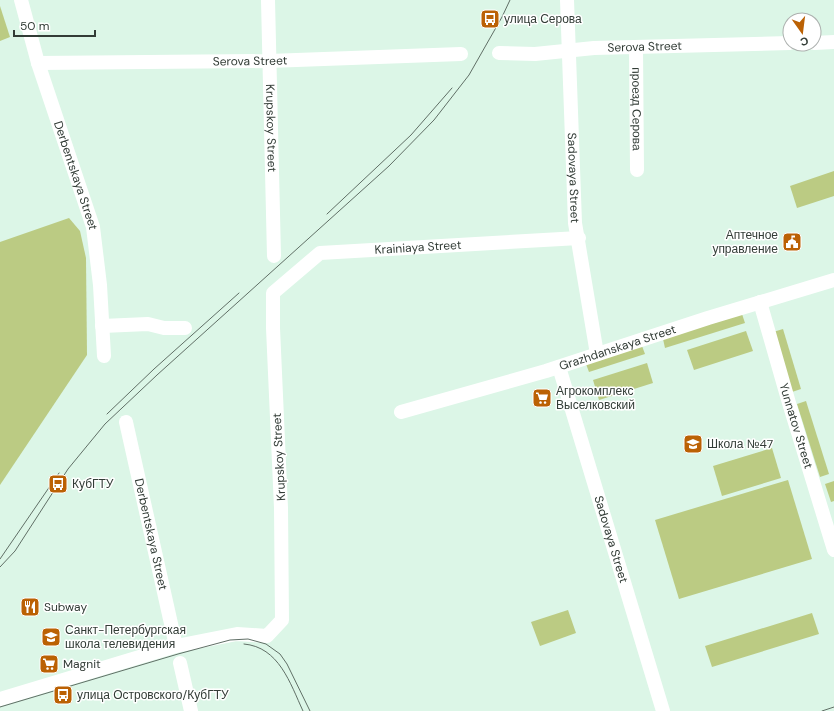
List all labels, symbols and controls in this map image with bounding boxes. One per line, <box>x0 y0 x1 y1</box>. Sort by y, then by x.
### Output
bus stop icon: улица Серова <box>479 8 501 30</box>
place label: улица Серова <box>504 11 582 27</box>
scale bar <box>14 12 95 38</box>
north arrow <box>782 12 822 52</box>
text: 50 m <box>20 18 49 34</box>
text: С <box>799 34 810 49</box>
street label: Serova Street <box>607 38 682 56</box>
street label: Serova Street <box>213 52 288 69</box>
street label: проезд Серова <box>628 67 645 151</box>
street label: Krupskoy Street <box>262 84 280 172</box>
street label: Derbentskaya Street <box>50 119 101 231</box>
street label: Sadovaya Street <box>564 132 583 224</box>
place label: Аптечное управление <box>712 227 778 257</box>
public building icon: Аптечное управление <box>781 231 803 253</box>
street label: Krainiaya Street <box>374 237 462 258</box>
street label: Grazhdanskaya Street <box>557 321 678 374</box>
street label: Yunnatov Street <box>776 381 817 471</box>
place label: Агрокомплекс Выселковский <box>556 383 635 413</box>
supermarket icon: Агрокомплекс Выселковский <box>531 387 553 409</box>
street label: Krupskoy Street <box>269 412 289 501</box>
school or university icon: Школа №47 <box>682 433 704 455</box>
place label: Школа №47 <box>707 436 773 452</box>
bus stop icon: КубГТУ <box>47 473 69 495</box>
place label: КубГТУ <box>72 476 114 492</box>
street label: Derbentskaya Street <box>131 477 171 592</box>
street label: Sadovaya Street <box>590 494 632 585</box>
restaurant icon: Subway <box>19 596 41 618</box>
place label: Subway <box>44 599 87 615</box>
place label: Санкт-Петербургская школа телевидения <box>65 622 186 652</box>
school or university icon: Санкт-Петербургская школа телевидения <box>40 626 62 648</box>
supermarket icon: Magnit <box>38 653 60 675</box>
place label: Magnit <box>63 656 101 672</box>
bus stop icon: улица Островского/КубГТУ <box>52 684 74 706</box>
place label: улица Островского/КубГТУ <box>77 687 229 703</box>

